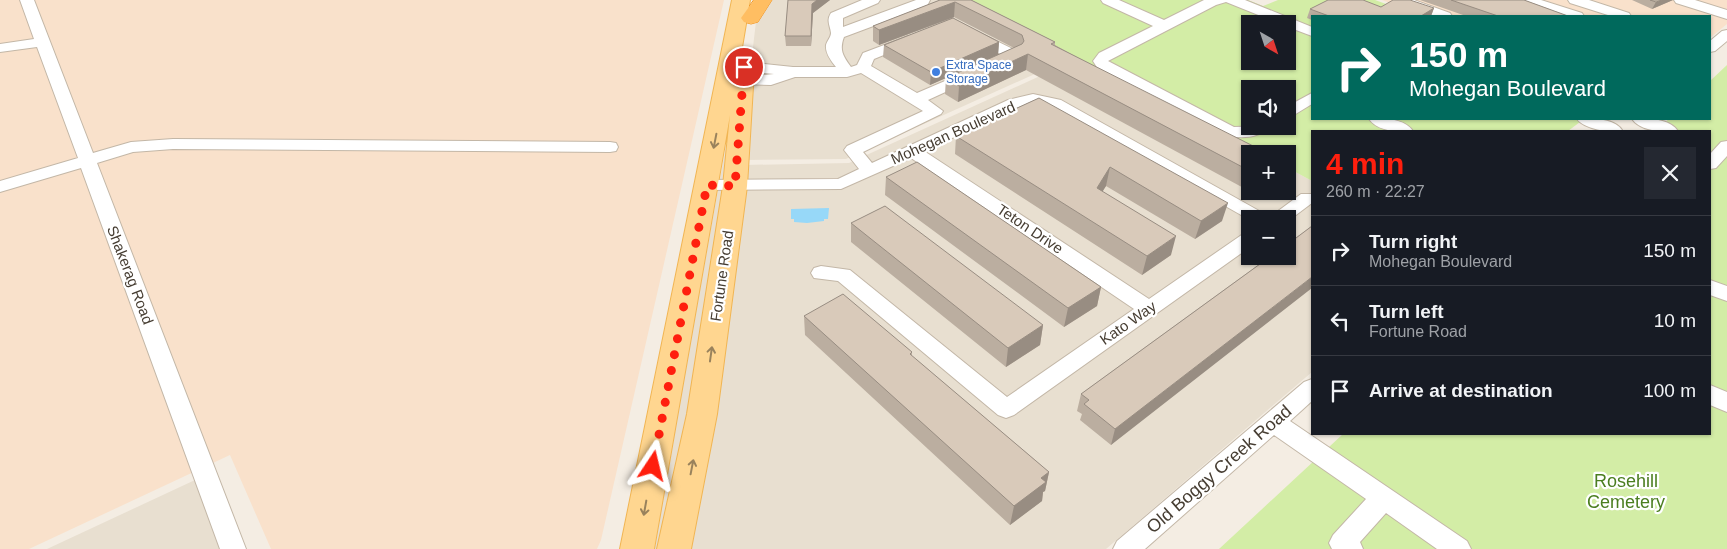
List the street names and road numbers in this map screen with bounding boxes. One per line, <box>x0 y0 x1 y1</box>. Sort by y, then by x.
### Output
street label: Mohegan Boulevard <box>888 97 1018 168</box>
street label: Teton Drive <box>994 200 1066 257</box>
street label: Shakerag Road <box>104 223 157 327</box>
street label: Fortune Road <box>707 229 736 323</box>
street label: Kato Way <box>1096 297 1159 348</box>
street label: Old Boggy Creek Road <box>1143 401 1295 537</box>

